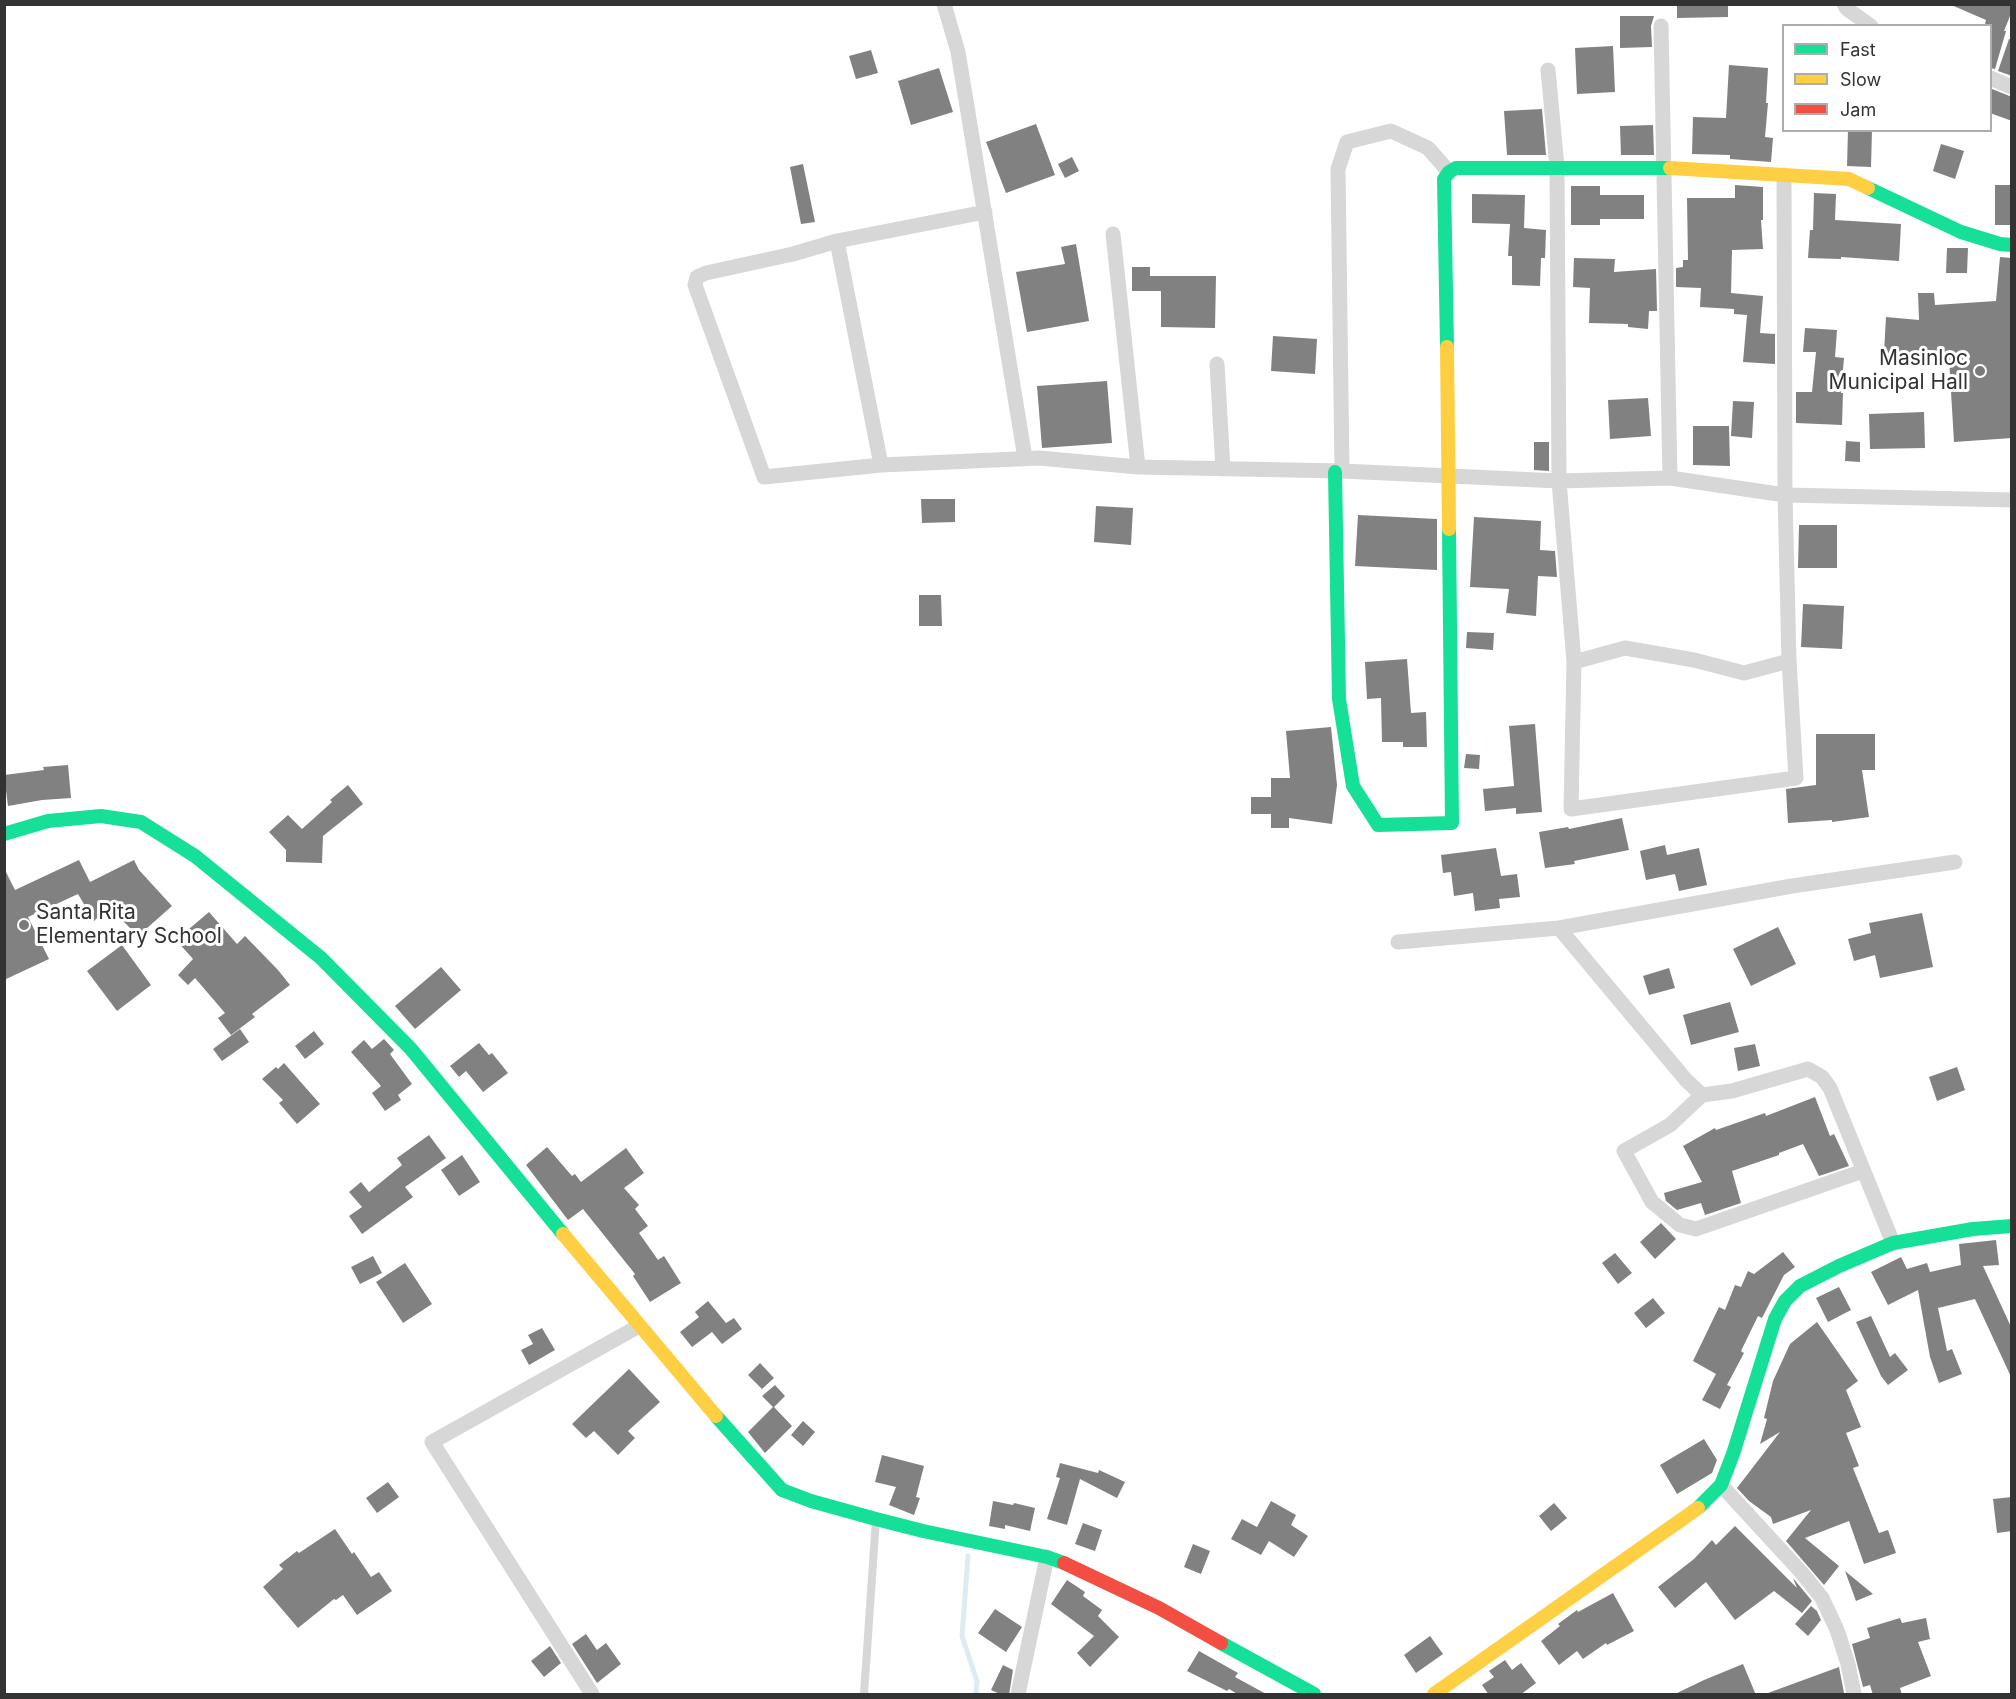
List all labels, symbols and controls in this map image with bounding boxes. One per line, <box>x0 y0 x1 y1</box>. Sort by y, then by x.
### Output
legend <box>1782 24 1992 132</box>
text: Fast <box>1840 39 1876 60</box>
text: Slow <box>1840 69 1881 90</box>
text: Jam <box>1840 99 1876 120</box>
place label: Masinloc Municipal Hall <box>1829 346 1968 396</box>
marker: Masinloc Municipal Hall <box>1973 364 1987 378</box>
place label: Santa Rita Elementary School <box>36 900 222 950</box>
marker: Santa Rita Elementary School <box>17 918 31 932</box>

